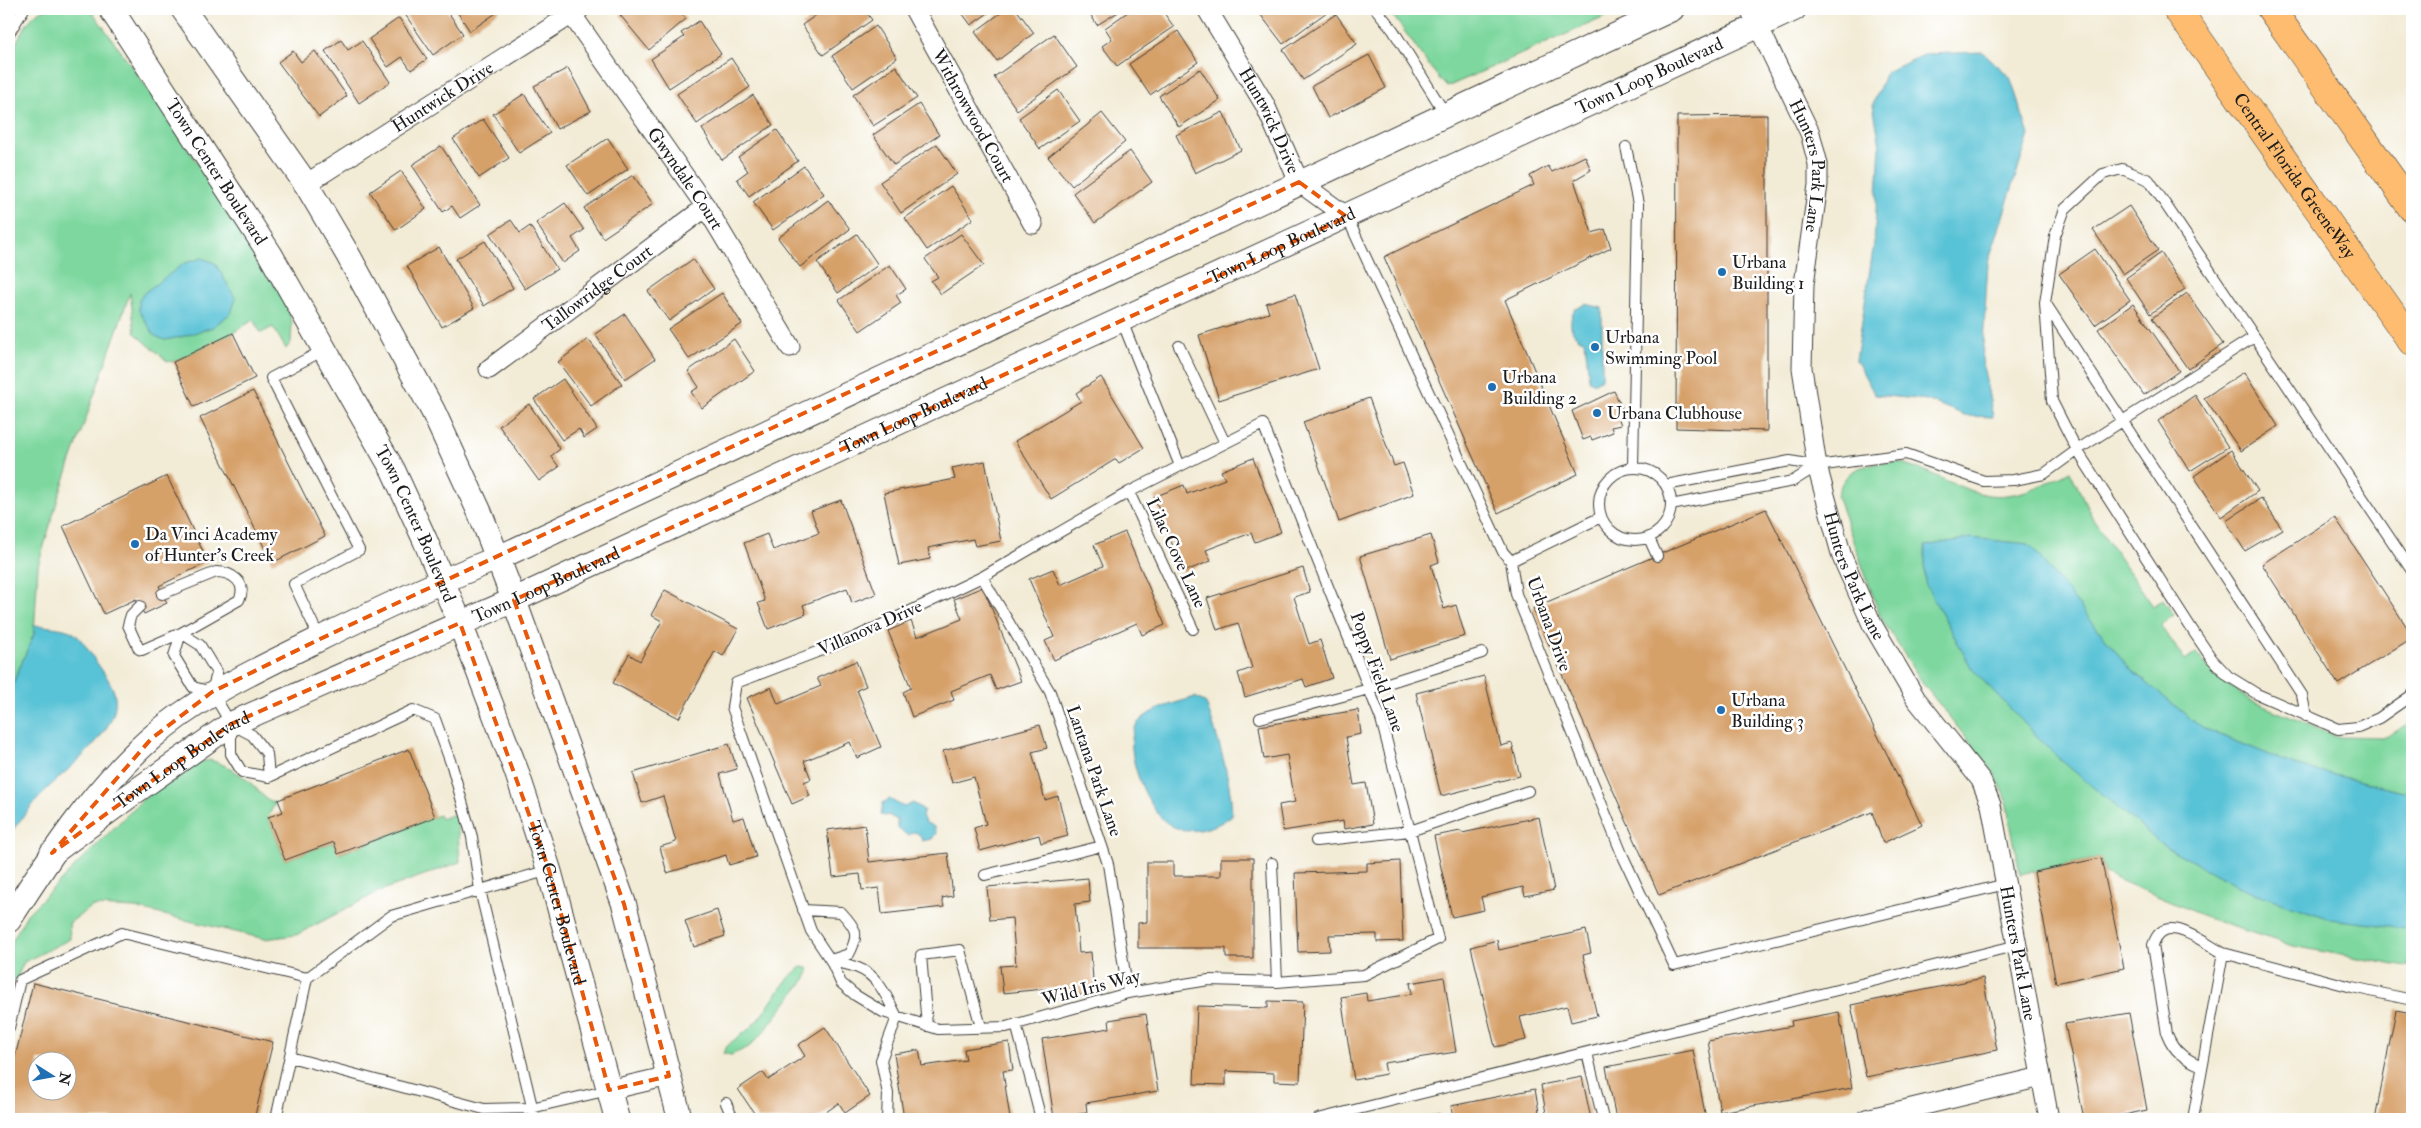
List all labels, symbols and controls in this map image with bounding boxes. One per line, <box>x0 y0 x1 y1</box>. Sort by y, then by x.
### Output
street label: Town Loop Boulevard <box>1572 32 1727 120</box>
street label: Withrowwood Court <box>926 44 1019 187</box>
street label: Huntwick Drive <box>388 56 498 138</box>
street label: Huntwick Drive <box>1233 63 1305 177</box>
street label: Central Florida GreeneWay <box>2228 88 2362 264</box>
street label: Town Center Boulevard <box>161 94 273 249</box>
street label: Hunters Park Lane <box>1784 95 1830 234</box>
street label: Gwyndale Court <box>642 123 729 234</box>
street label: Town Loop Boulevard <box>1204 202 1359 290</box>
street label: Tallowridge Court <box>537 239 657 337</box>
place label: Urbana Building 1 <box>1732 251 1804 295</box>
marker: Urbana Building 1 <box>1716 266 1728 278</box>
place label: Urbana Swimming Pool <box>1605 326 1718 370</box>
marker: Urbana Swimming Pool <box>1589 341 1601 353</box>
place label: Urbana Building 2 <box>1502 366 1577 410</box>
street label: Town Loop Boulevard <box>837 371 991 459</box>
marker: Urbana Building 2 <box>1486 381 1498 393</box>
place label: Urbana Clubhouse <box>1607 402 1742 425</box>
marker: Urbana Clubhouse <box>1591 407 1603 419</box>
street label: Town Center Boulevard <box>370 441 461 606</box>
street label: Lilac Cove Lane <box>1140 494 1212 612</box>
street label: Hunters Park Lane <box>1819 509 1891 645</box>
place label: Da Vinci Academy of Hunter's Creek <box>145 523 279 567</box>
marker: Da Vinci Academy of Hunter's Creek <box>129 538 141 550</box>
street label: Town Loop Boulevard <box>469 541 624 628</box>
street label: Urbana Drive <box>1521 573 1577 675</box>
street label: Villanova Drive <box>814 595 926 661</box>
street label: Poppy Field Lane <box>1345 609 1410 736</box>
place label: Urbana Building 3 <box>1731 689 1804 733</box>
street label: Lantana Park Lane <box>1061 702 1127 840</box>
marker: Urbana Building 3 <box>1715 704 1727 716</box>
street label: Town Loop Boulevard <box>110 706 253 815</box>
street label: Town Center Boulevard <box>522 818 591 988</box>
street label: Hunters Park Lane <box>1995 884 2042 1023</box>
street label: Wild Iris Way <box>1038 964 1144 1012</box>
north arrow <box>28 1050 78 1100</box>
text: N <box>55 1070 74 1087</box>

